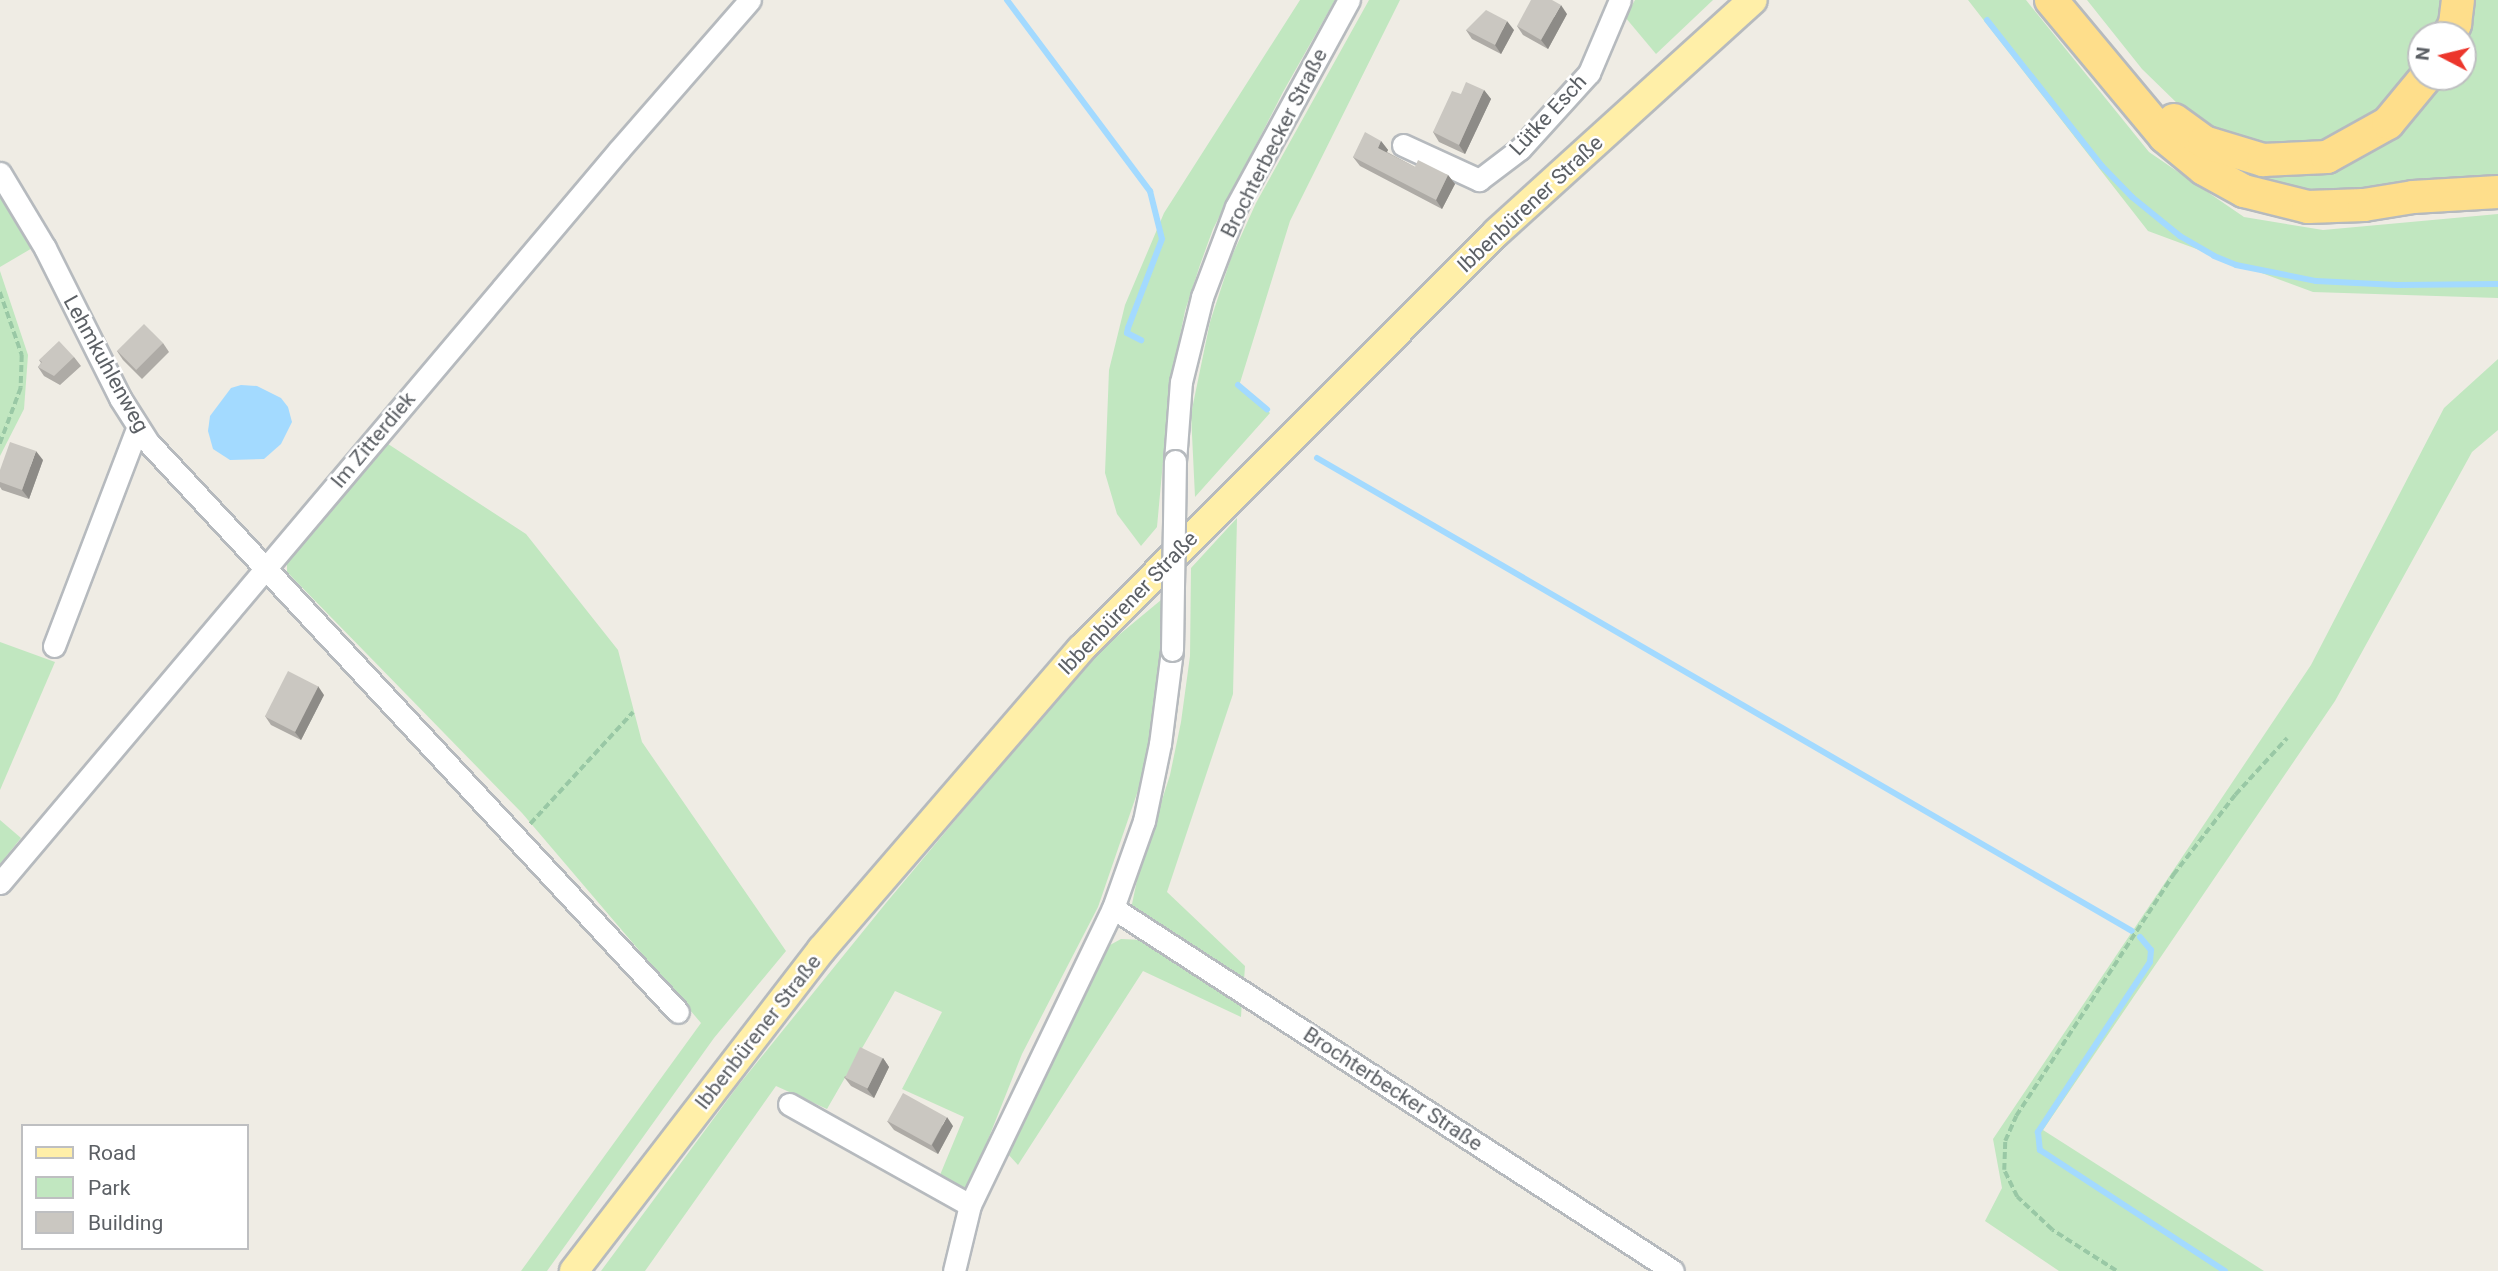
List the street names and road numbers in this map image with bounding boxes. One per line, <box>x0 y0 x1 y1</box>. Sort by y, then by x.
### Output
street label: Brochterbecker Straße <box>1215 44 1333 242</box>
street label: Lütke Esch <box>1504 69 1592 161</box>
street label: Ibbenbürener Straße <box>1452 130 1608 278</box>
street label: Lehmkuhlenweg <box>58 291 154 437</box>
street label: Im Zitterdiek <box>326 387 420 493</box>
street label: Ibbenbürener Straße <box>1053 526 1203 680</box>
street label: Ibbenbürener Straße <box>690 950 826 1114</box>
street label: Brochterbecker Straße <box>1299 1022 1487 1156</box>

